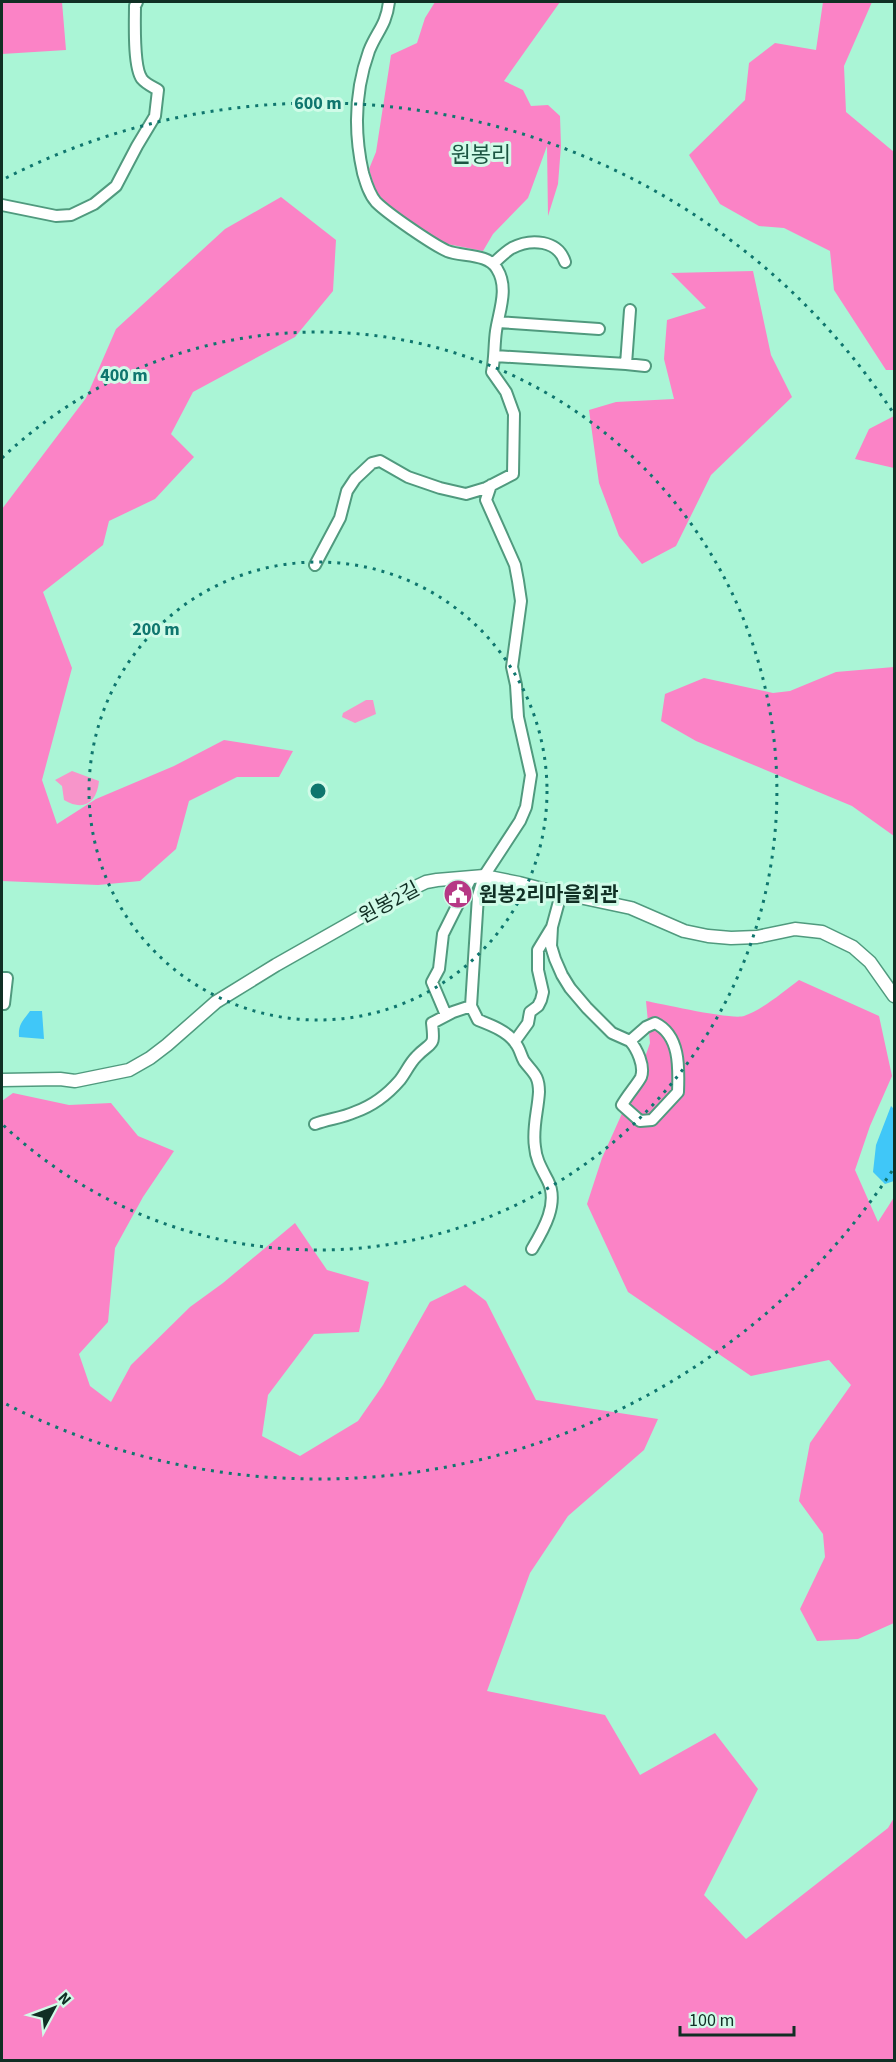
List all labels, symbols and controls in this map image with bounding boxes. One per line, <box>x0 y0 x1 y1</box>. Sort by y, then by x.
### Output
text: 600 m <box>294 91 342 116</box>
district label: 원봉리 <box>451 139 511 171</box>
text: 400 m <box>100 363 148 388</box>
text: 200 m <box>132 617 180 642</box>
centre of rings <box>308 781 328 801</box>
street label: 원봉2길 <box>354 875 425 931</box>
public building icon: 원봉2리마을회관 <box>442 878 474 910</box>
place label: 원봉2리마을회관 <box>479 881 619 909</box>
north arrow <box>24 1978 84 2038</box>
text: N <box>53 1988 76 2010</box>
scale bar <box>680 1999 794 2037</box>
text: 100 m <box>689 2008 734 2033</box>

